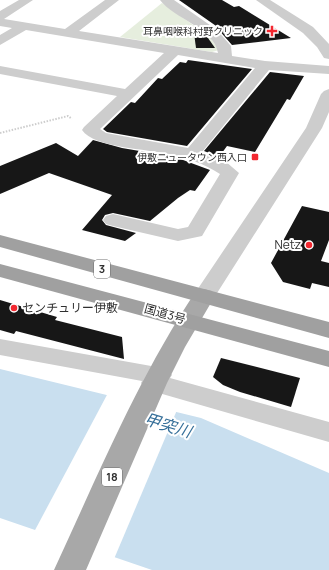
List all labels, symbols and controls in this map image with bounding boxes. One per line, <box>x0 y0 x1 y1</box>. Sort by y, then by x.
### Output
place label: 耳鼻咽喉科村野クリニック <box>143 24 263 38</box>
marker: 耳鼻咽喉科村野クリニック <box>266 25 278 37</box>
place label: 伊敷ニュータウン西入口 <box>137 150 247 164</box>
marker: 伊敷ニュータウン西入口 <box>250 152 260 162</box>
place label: Netz <box>275 236 301 253</box>
marker: Netz <box>304 240 314 250</box>
road number: 3 <box>94 260 110 278</box>
place label: センチュリー伊敷 <box>22 299 118 316</box>
street label: 国道3号 <box>142 299 188 328</box>
marker: センチュリー伊敷 <box>9 303 19 313</box>
water label: 甲突川 <box>142 407 196 443</box>
road number: 18 <box>102 468 122 486</box>

